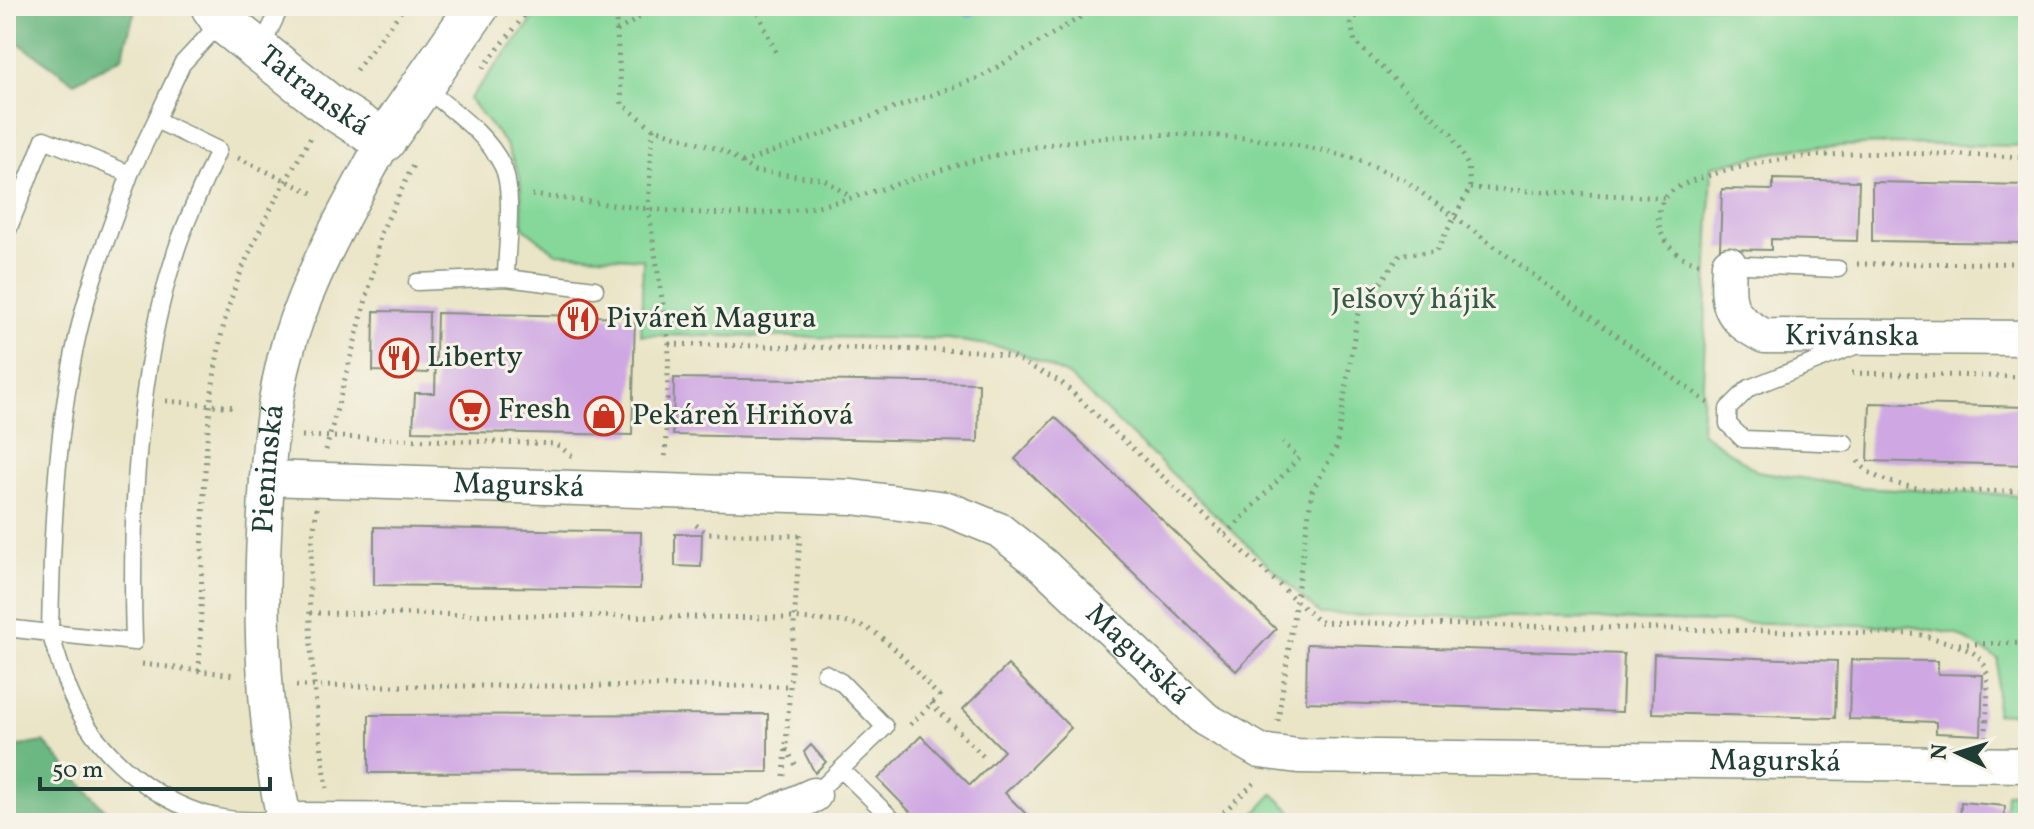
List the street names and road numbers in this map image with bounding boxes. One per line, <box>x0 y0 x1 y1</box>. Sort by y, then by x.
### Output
street label: Tatranská <box>249 36 378 148</box>
street label: Krivánska <box>1784 315 1920 358</box>
street label: Pieninská <box>243 401 296 535</box>
street label: Magurská <box>452 463 585 509</box>
street label: Magurská <box>1075 594 1200 716</box>
street label: Magurská <box>1709 740 1841 784</box>

